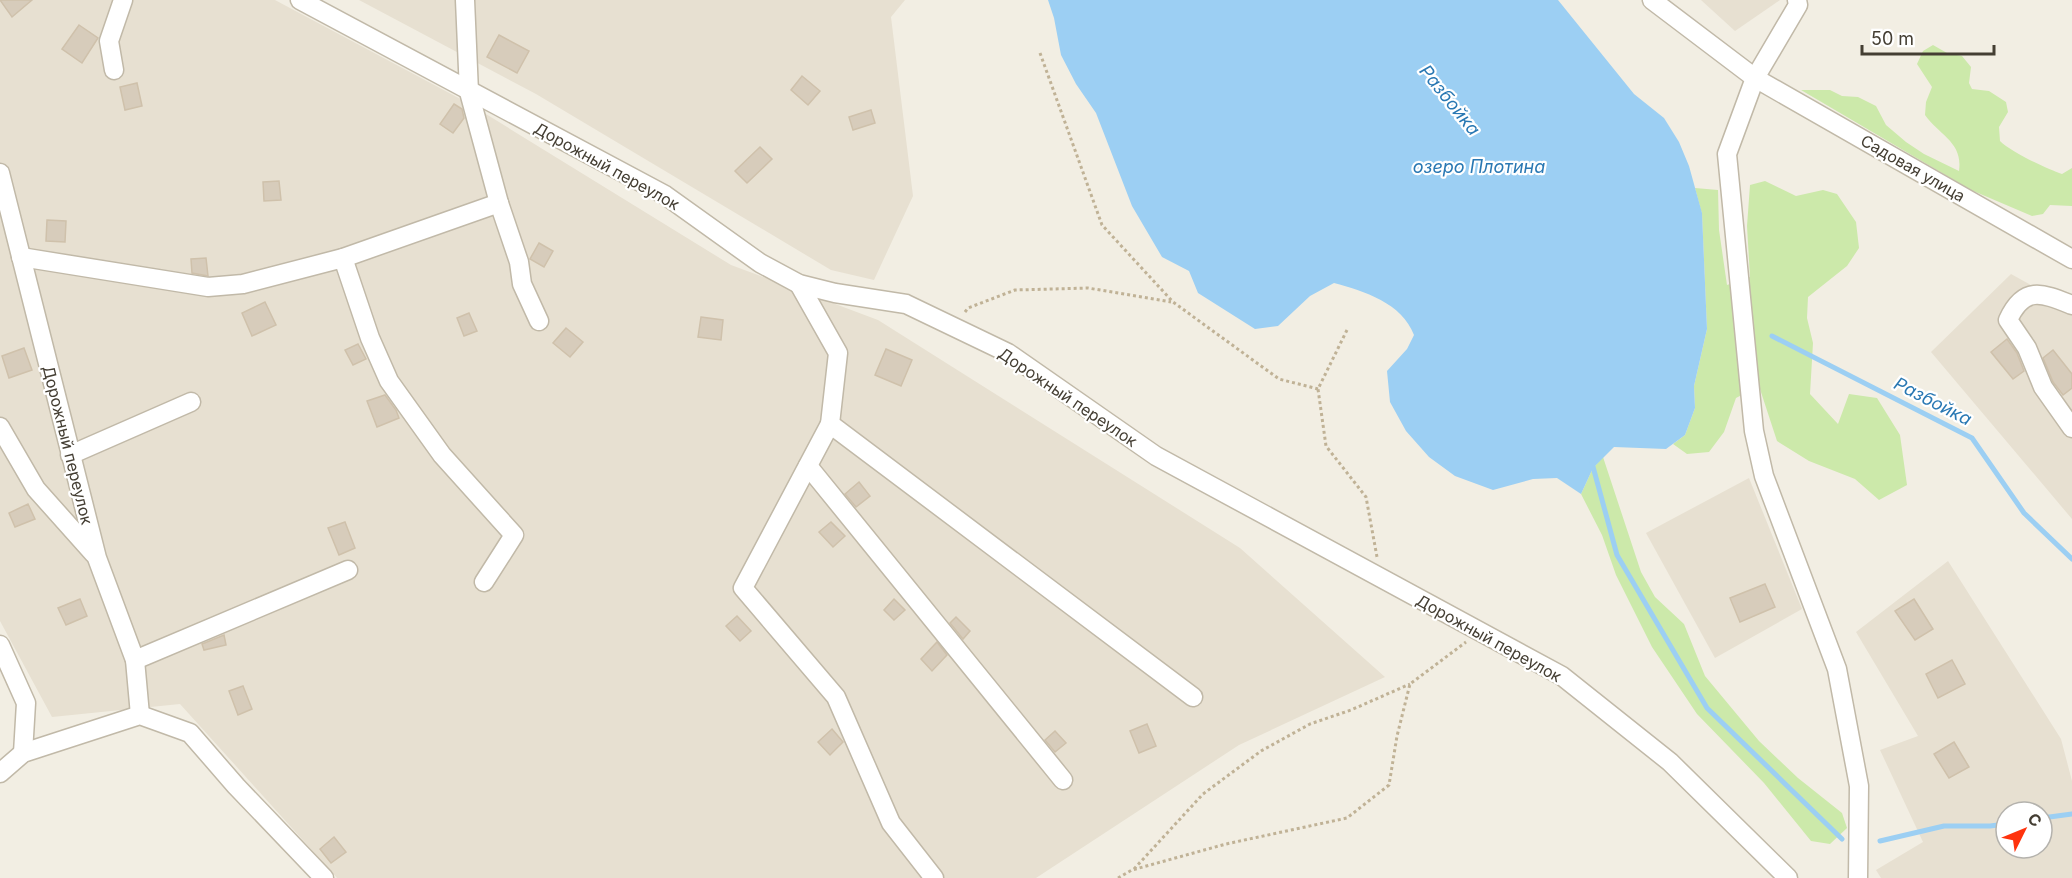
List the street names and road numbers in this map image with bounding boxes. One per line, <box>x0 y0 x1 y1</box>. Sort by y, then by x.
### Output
street label: Дорожный переулок <box>531 118 683 214</box>
street label: Садовая улица <box>1857 130 1969 206</box>
street label: Дорожный переулок <box>995 343 1142 451</box>
street label: Дорожный переулок <box>39 363 98 527</box>
street label: Дорожный переулок <box>1413 590 1565 686</box>

